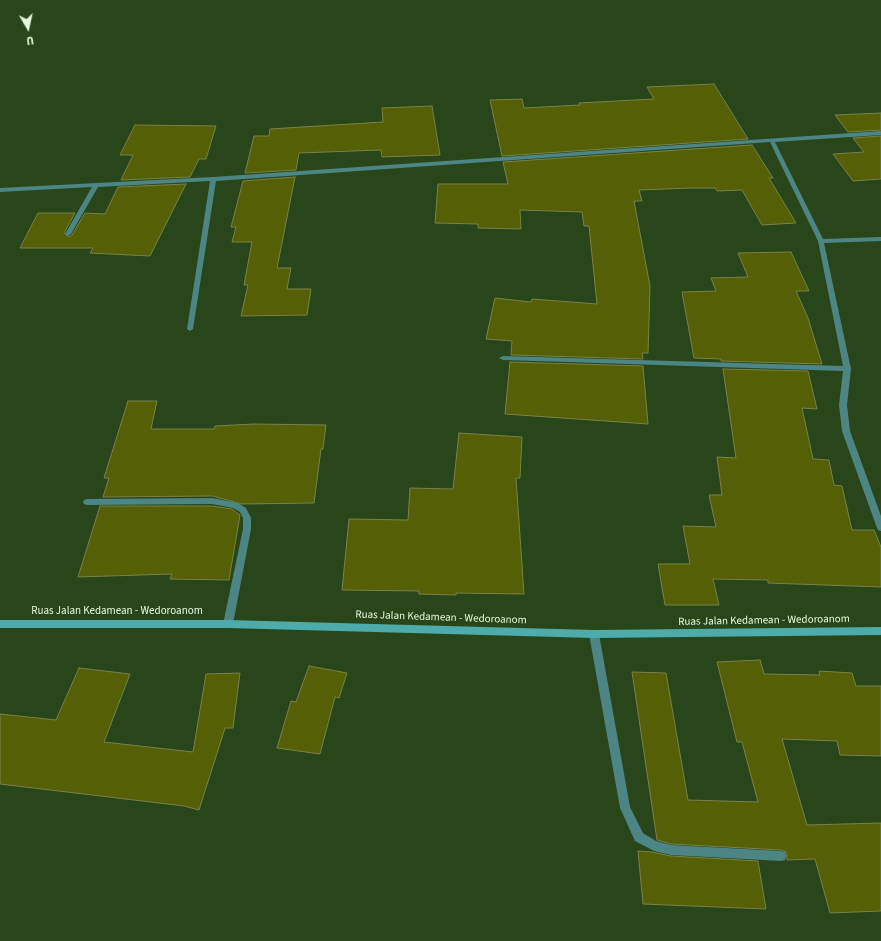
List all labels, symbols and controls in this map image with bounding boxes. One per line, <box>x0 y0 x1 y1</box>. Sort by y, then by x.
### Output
north arrow <box>8 8 48 48</box>
text: U <box>25 32 35 48</box>
street label: Ruas Jalan Kedamean - Wedoroanom <box>31 605 203 619</box>
street label: Ruas Jalan Kedamean - Wedoroanom <box>355 608 527 628</box>
street label: Ruas Jalan Kedamean - Wedoroanom <box>678 613 850 629</box>

